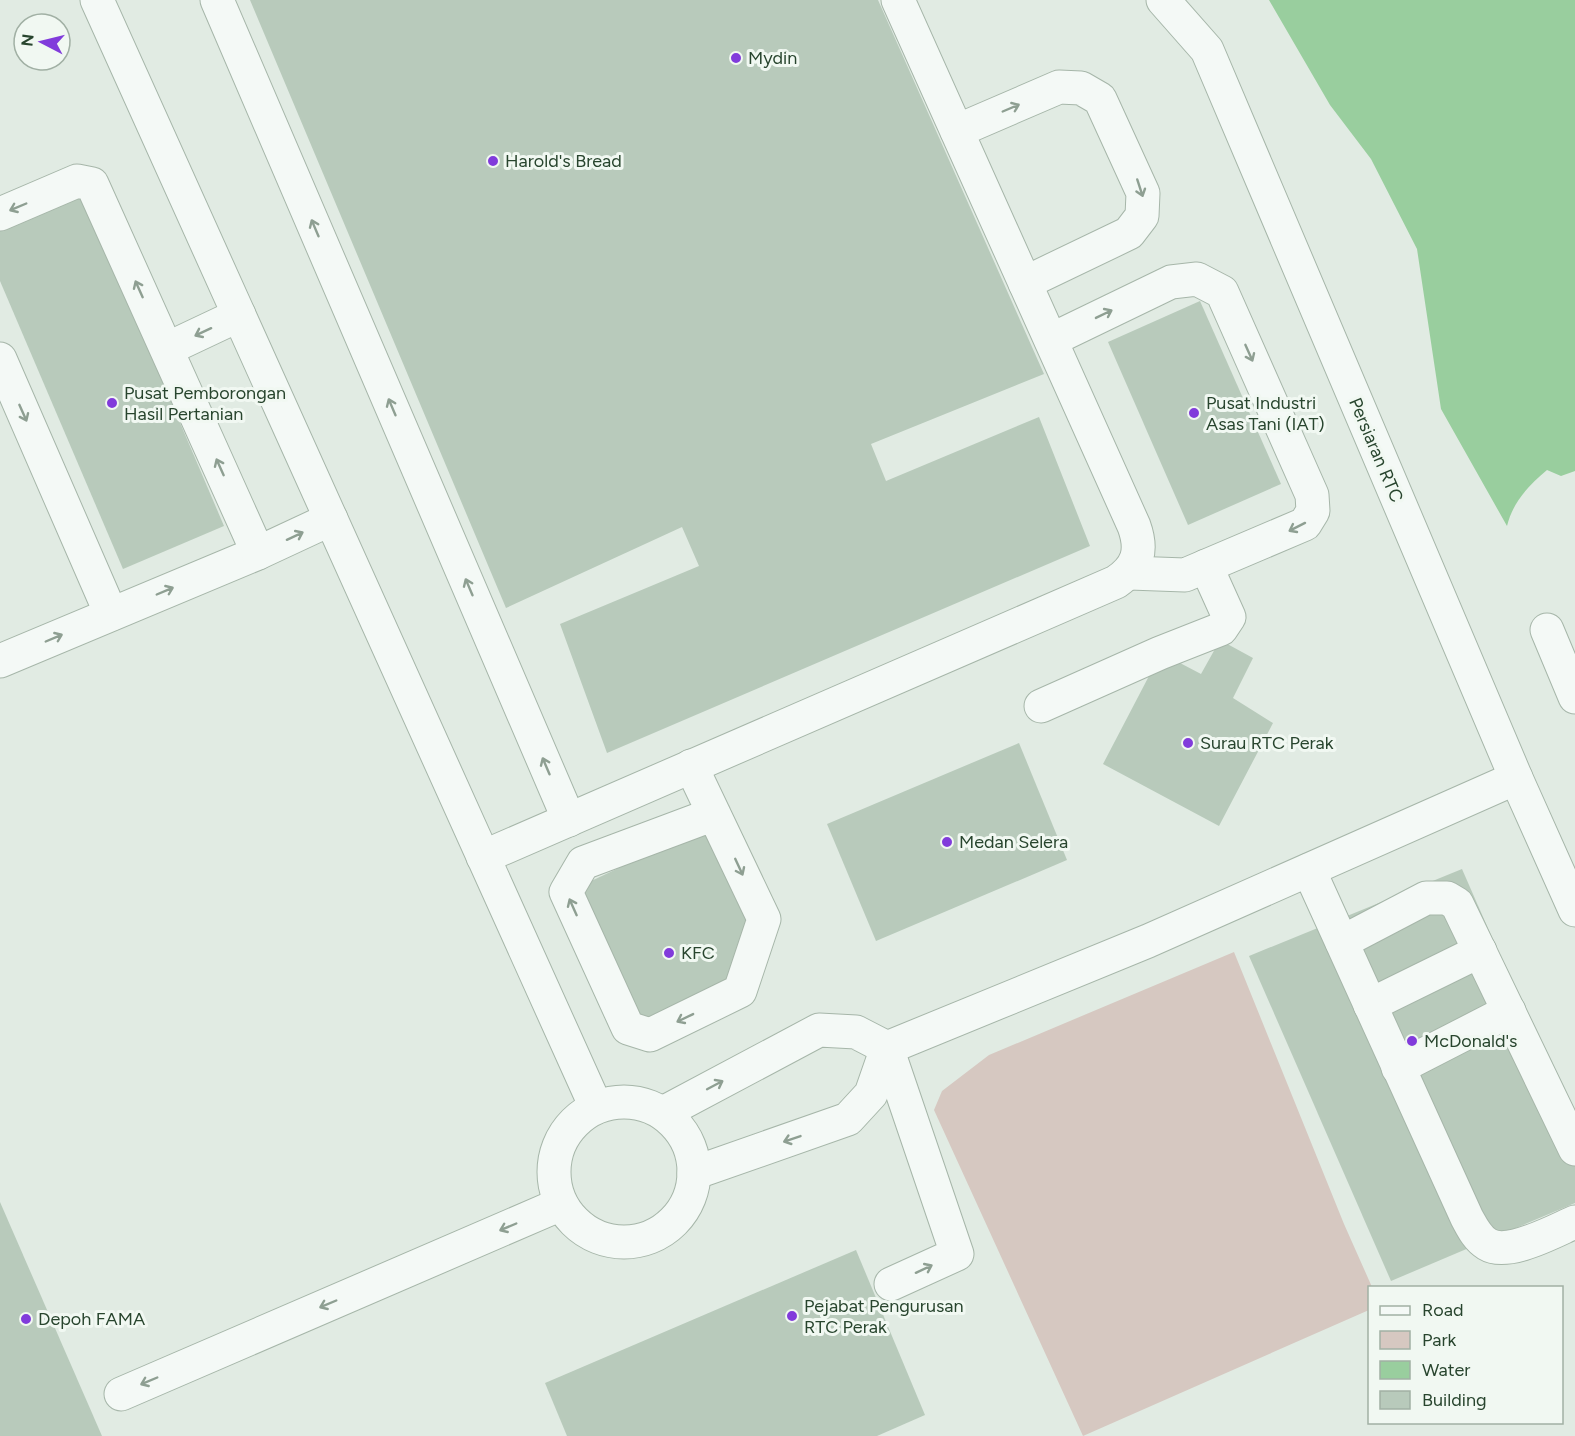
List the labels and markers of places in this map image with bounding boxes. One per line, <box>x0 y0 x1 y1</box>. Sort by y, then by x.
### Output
place label: Mydin <box>748 47 797 69</box>
marker: Mydin <box>729 51 743 65</box>
place label: Harold's Bread <box>505 150 622 172</box>
marker: Harold's Bread <box>486 154 500 168</box>
place label: Pusat Pemborongan Hasil Pertanian <box>124 382 286 425</box>
place label: Pusat Industri Asas Tani (IAT) <box>1206 392 1325 435</box>
marker: Pusat Pemborongan Hasil Pertanian <box>105 396 119 410</box>
marker: Pusat Industri Asas Tani (IAT) <box>1187 406 1201 420</box>
place label: Surau RTC Perak <box>1200 732 1334 754</box>
marker: Surau RTC Perak <box>1181 736 1195 750</box>
place label: Medan Selera <box>959 831 1068 853</box>
marker: Medan Selera <box>940 835 954 849</box>
place label: KFC <box>681 942 715 964</box>
marker: KFC <box>662 946 676 960</box>
place label: McDonald's <box>1424 1030 1518 1052</box>
marker: McDonald's <box>1405 1034 1419 1048</box>
place label: Pejabat Pengurusan RTC Perak <box>804 1295 964 1338</box>
place label: Depoh FAMA <box>38 1308 145 1330</box>
marker: Pejabat Pengurusan RTC Perak <box>785 1309 799 1323</box>
marker: Depoh FAMA <box>19 1312 33 1326</box>

